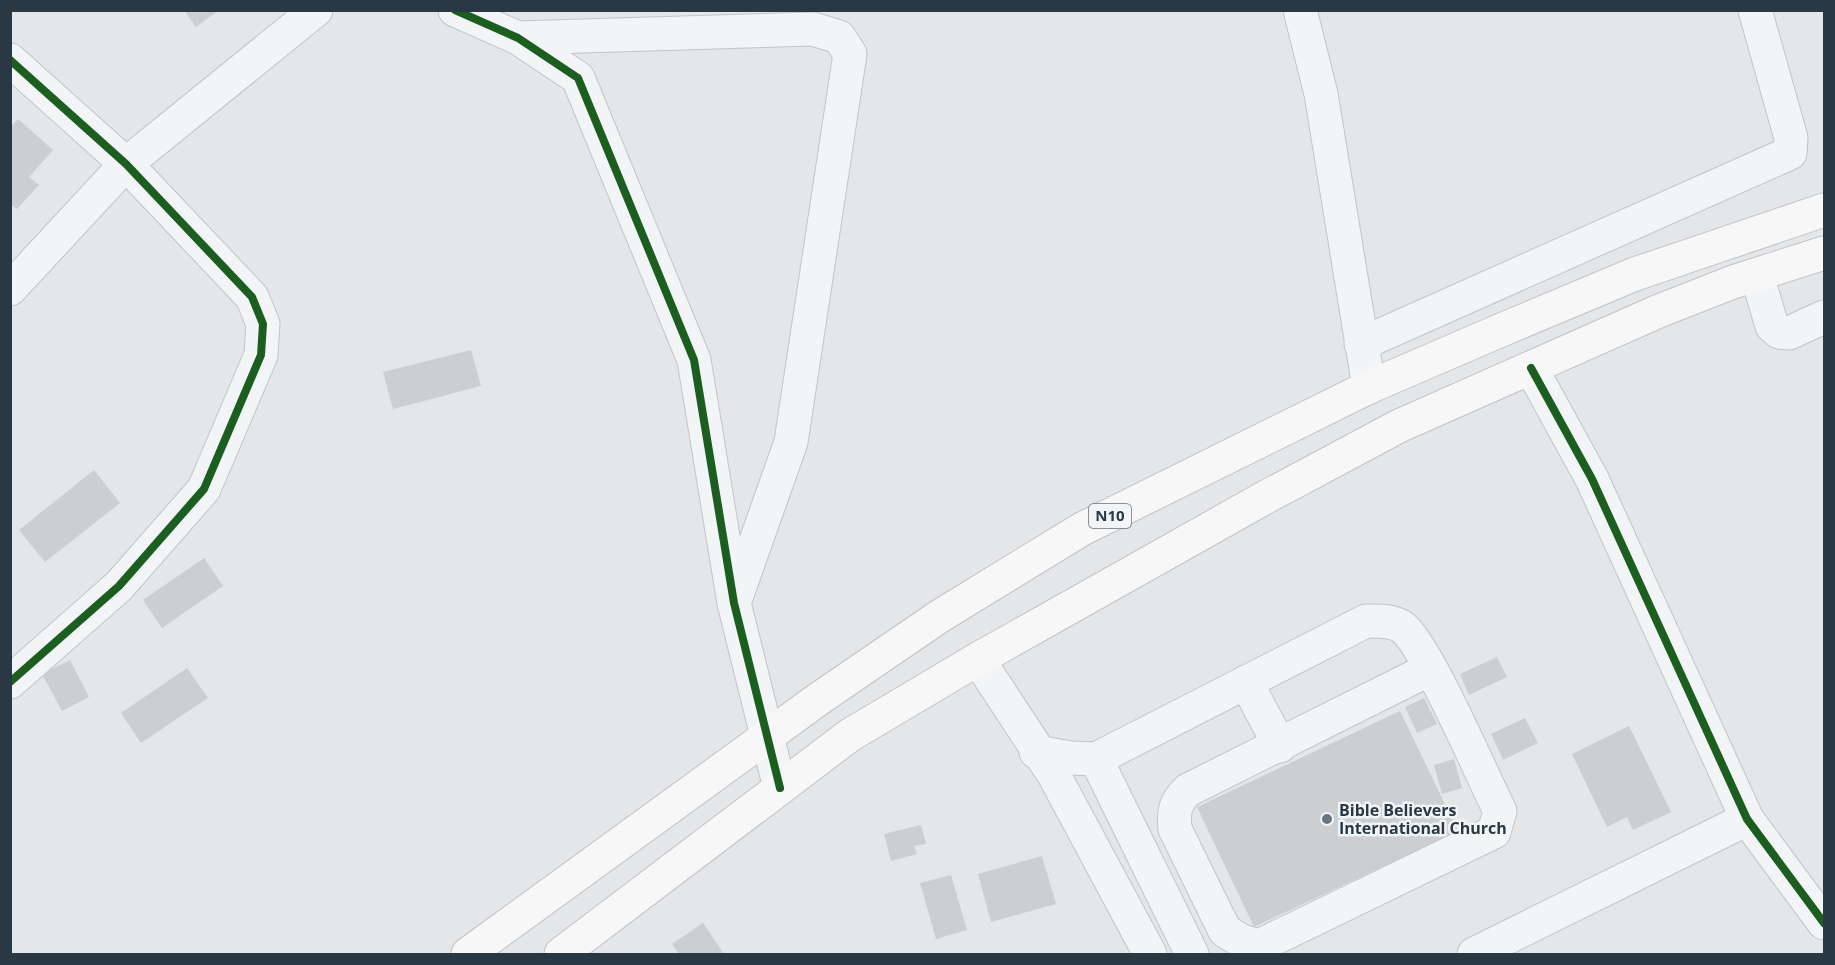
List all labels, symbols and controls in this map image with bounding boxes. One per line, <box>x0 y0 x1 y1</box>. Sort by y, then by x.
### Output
road number: N10 <box>1089 504 1131 528</box>
place label: Bible Believers International Church <box>1339 799 1507 839</box>
marker: Bible Believers International Church <box>1320 812 1334 826</box>

